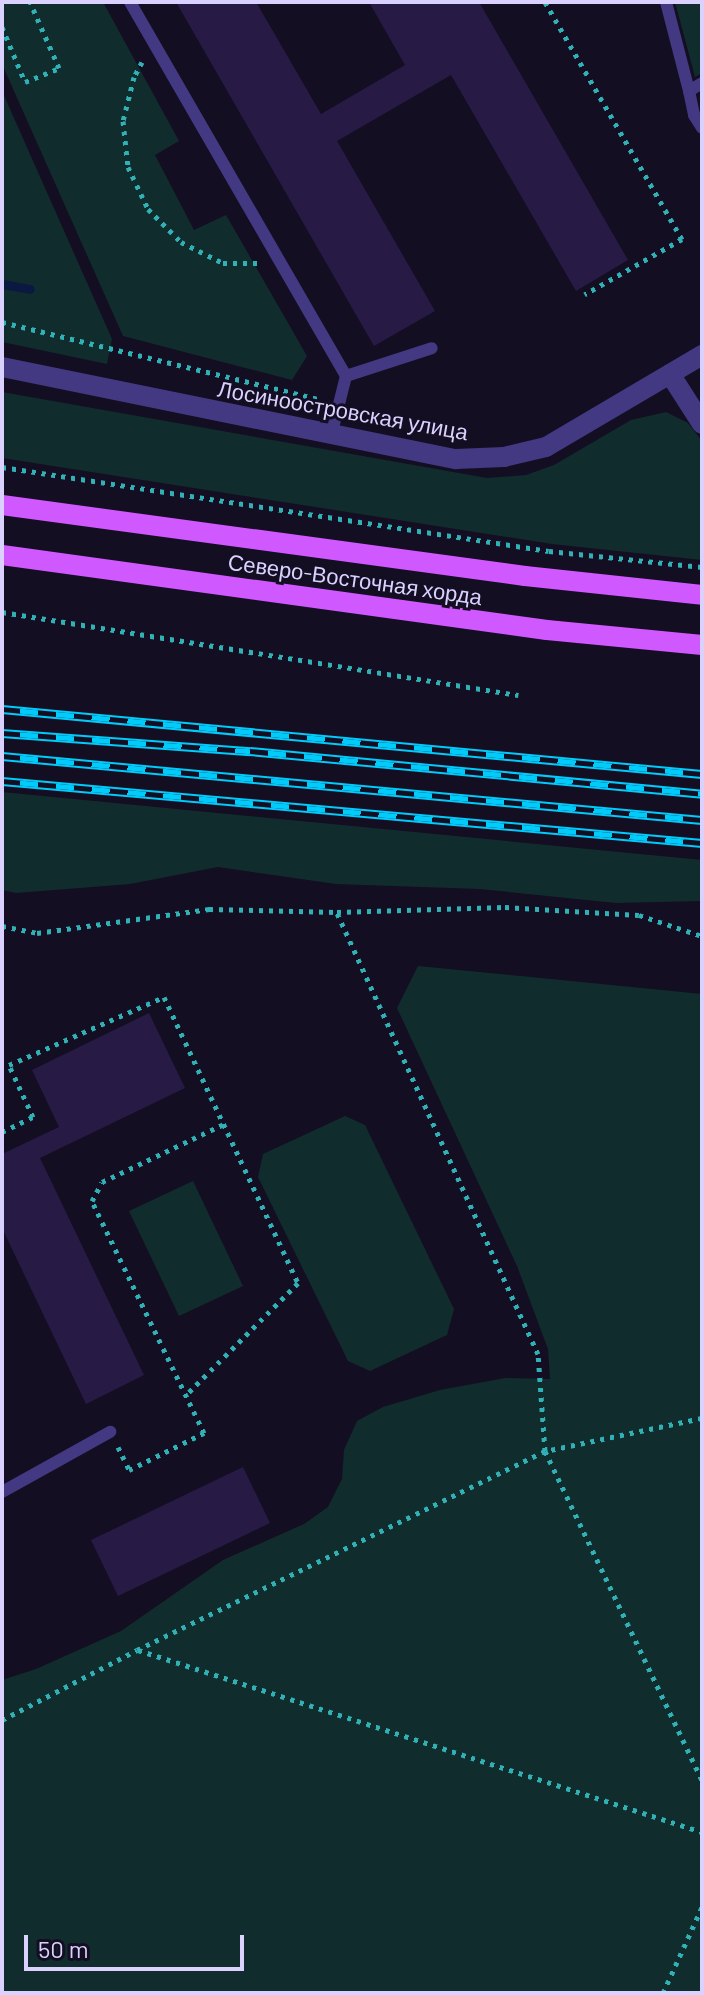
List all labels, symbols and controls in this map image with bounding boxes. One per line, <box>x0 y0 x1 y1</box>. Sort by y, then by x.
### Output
street label: Лосиноостровская улица <box>216 375 470 445</box>
street label: Северо-Восточная хорда <box>226 548 484 610</box>
scale bar <box>28 1919 248 1969</box>
text: 50 m <box>38 1934 89 1963</box>

